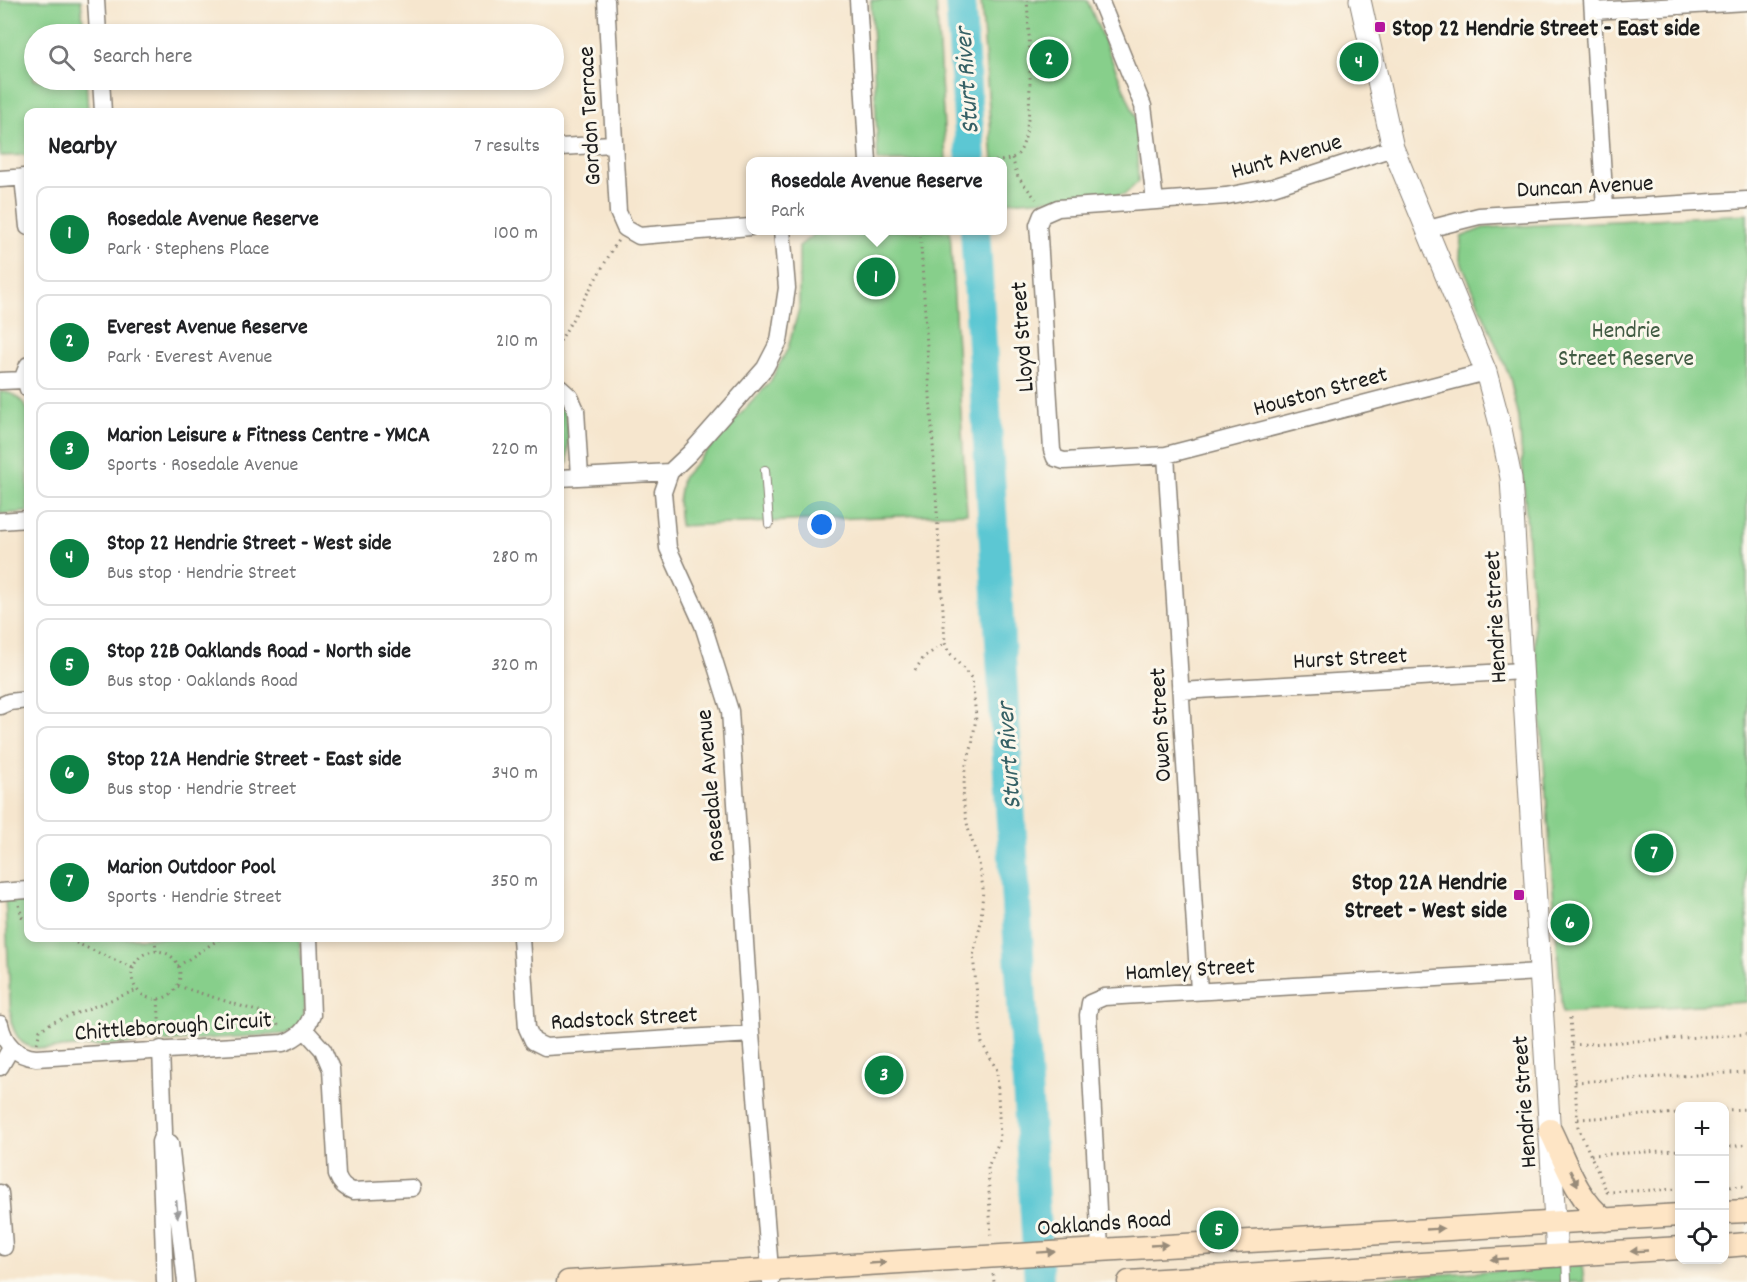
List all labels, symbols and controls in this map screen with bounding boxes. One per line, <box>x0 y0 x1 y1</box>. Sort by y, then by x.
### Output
place label: Stop 22 Hendrie Street - East side <box>1392 13 1701 47</box>
marker: Stop 22 Hendrie Street - East side <box>1373 20 1387 34</box>
water label: Sturt River <box>946 23 991 135</box>
search box <box>24 24 564 90</box>
pin: 2 <box>1030 36 1068 82</box>
pin: 4 <box>1340 40 1378 84</box>
icon: search <box>45 41 78 74</box>
text: Search here <box>93 42 192 73</box>
street label: Gordon Terrace <box>570 45 612 186</box>
street label: Hunt Avenue <box>1227 126 1346 190</box>
text: Nearby <box>48 129 116 166</box>
text: 7 results <box>474 133 540 161</box>
popup <box>746 157 1007 235</box>
text: Rosedale Avenue Reserve <box>771 167 982 198</box>
street label: Duncan Avenue <box>1516 167 1654 209</box>
text: Park <box>771 198 805 226</box>
text: Rosedale Avenue Reserve <box>107 205 319 236</box>
text: 1 <box>67 220 72 248</box>
text: 100 m <box>494 220 538 248</box>
text: Park · Stephens Place <box>107 236 269 264</box>
pin: 1 <box>856 254 896 300</box>
street label: Lloyd Street <box>1003 280 1045 393</box>
text: Everest Avenue Reserve <box>107 313 308 344</box>
park label: Hendrie Street Reserve <box>1558 315 1694 377</box>
text: 2 <box>65 328 74 356</box>
text: 210 m <box>496 328 538 356</box>
text: Park · Everest Avenue <box>107 344 272 372</box>
street label: Houston Street <box>1250 359 1392 427</box>
text: Marion Leisure & Fitness Centre - YMCA <box>107 421 430 452</box>
text: 3 <box>65 436 74 464</box>
text: 220 m <box>491 436 538 464</box>
text: Sports · Rosedale Avenue <box>107 452 298 480</box>
your location <box>807 510 836 539</box>
text: Stop 22 Hendrie Street - West side <box>107 529 391 560</box>
text: 4 <box>65 544 74 572</box>
text: 280 m <box>492 544 538 572</box>
street label: Hendrie Street <box>1477 549 1517 684</box>
text: Bus stop · Hendrie Street <box>107 560 296 588</box>
text: Stop 22B Oaklands Road - North side <box>107 637 411 668</box>
street label: Hurst Street <box>1292 640 1408 680</box>
text: 5 <box>65 652 74 680</box>
text: 320 m <box>491 652 538 680</box>
street label: Owen Street <box>1142 667 1182 783</box>
text: Bus stop · Oaklands Road <box>107 668 298 696</box>
water label: Sturt River <box>988 698 1033 810</box>
street label: Rosedale Avenue <box>688 708 736 863</box>
text: Stop 22A Hendrie Street - East side <box>107 745 401 776</box>
text: 6 <box>65 760 74 788</box>
text: 340 m <box>492 760 538 788</box>
text: Bus stop · Hendrie Street <box>107 776 296 804</box>
pin: 7 <box>1634 830 1674 876</box>
text: Marion Outdoor Pool <box>107 853 276 884</box>
place label: Stop 22A Hendrie Street - West side <box>1344 867 1507 929</box>
text: 7 <box>66 868 73 896</box>
text: 350 m <box>491 868 538 896</box>
text: Sports · Hendrie Street <box>107 884 282 912</box>
marker: Stop 22A Hendrie Street - West side <box>1512 888 1526 902</box>
pin: 6 <box>1550 900 1590 946</box>
street label: Hamley Street <box>1124 951 1256 991</box>
street label: Radstock Street <box>550 999 699 1041</box>
street label: Chittleborough Circuit <box>73 1004 273 1052</box>
street label: Hendrie Street <box>1504 1034 1548 1169</box>
pin: 3 <box>864 1052 904 1098</box>
map controls <box>1675 1102 1729 1264</box>
button: + <box>1675 1102 1729 1156</box>
button: − <box>1675 1156 1729 1210</box>
one-way arrow <box>1569 1169 1579 1186</box>
one-way arrow <box>172 1200 182 1219</box>
street label: Oaklands Road <box>1036 1203 1173 1247</box>
pin: 5 <box>1200 1208 1238 1252</box>
button: locate <box>1675 1210 1729 1264</box>
one-way arrow <box>1425 1225 1444 1234</box>
one-way arrow <box>1149 1241 1168 1250</box>
one-way arrow <box>1629 1246 1648 1255</box>
one-way arrow <box>1037 1248 1056 1257</box>
one-way arrow <box>1490 1255 1509 1264</box>
one-way arrow <box>869 1259 888 1268</box>

